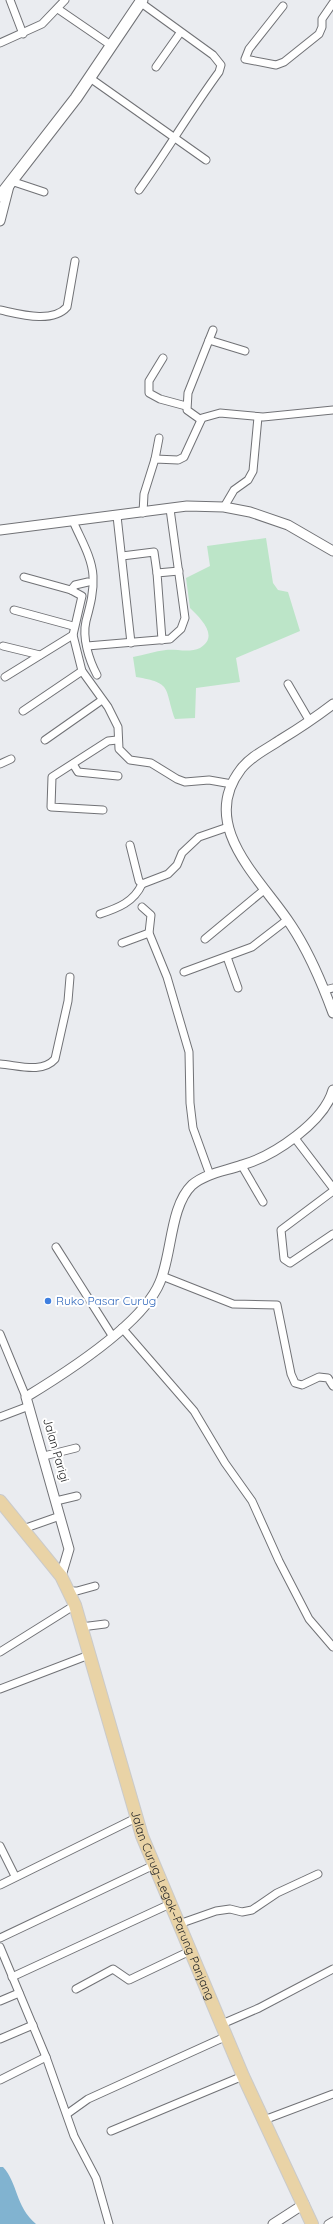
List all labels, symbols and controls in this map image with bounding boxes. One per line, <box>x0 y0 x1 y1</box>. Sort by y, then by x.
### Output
place label: Ruko Pasar Curug <box>56 1293 156 1308</box>
marker: Ruko Pasar Curug <box>43 1296 53 1306</box>
street label: Jalan Parigi <box>40 1416 73 1484</box>
street label: Jalan Curug–Legok–Parung Panjang <box>128 1808 218 2002</box>

